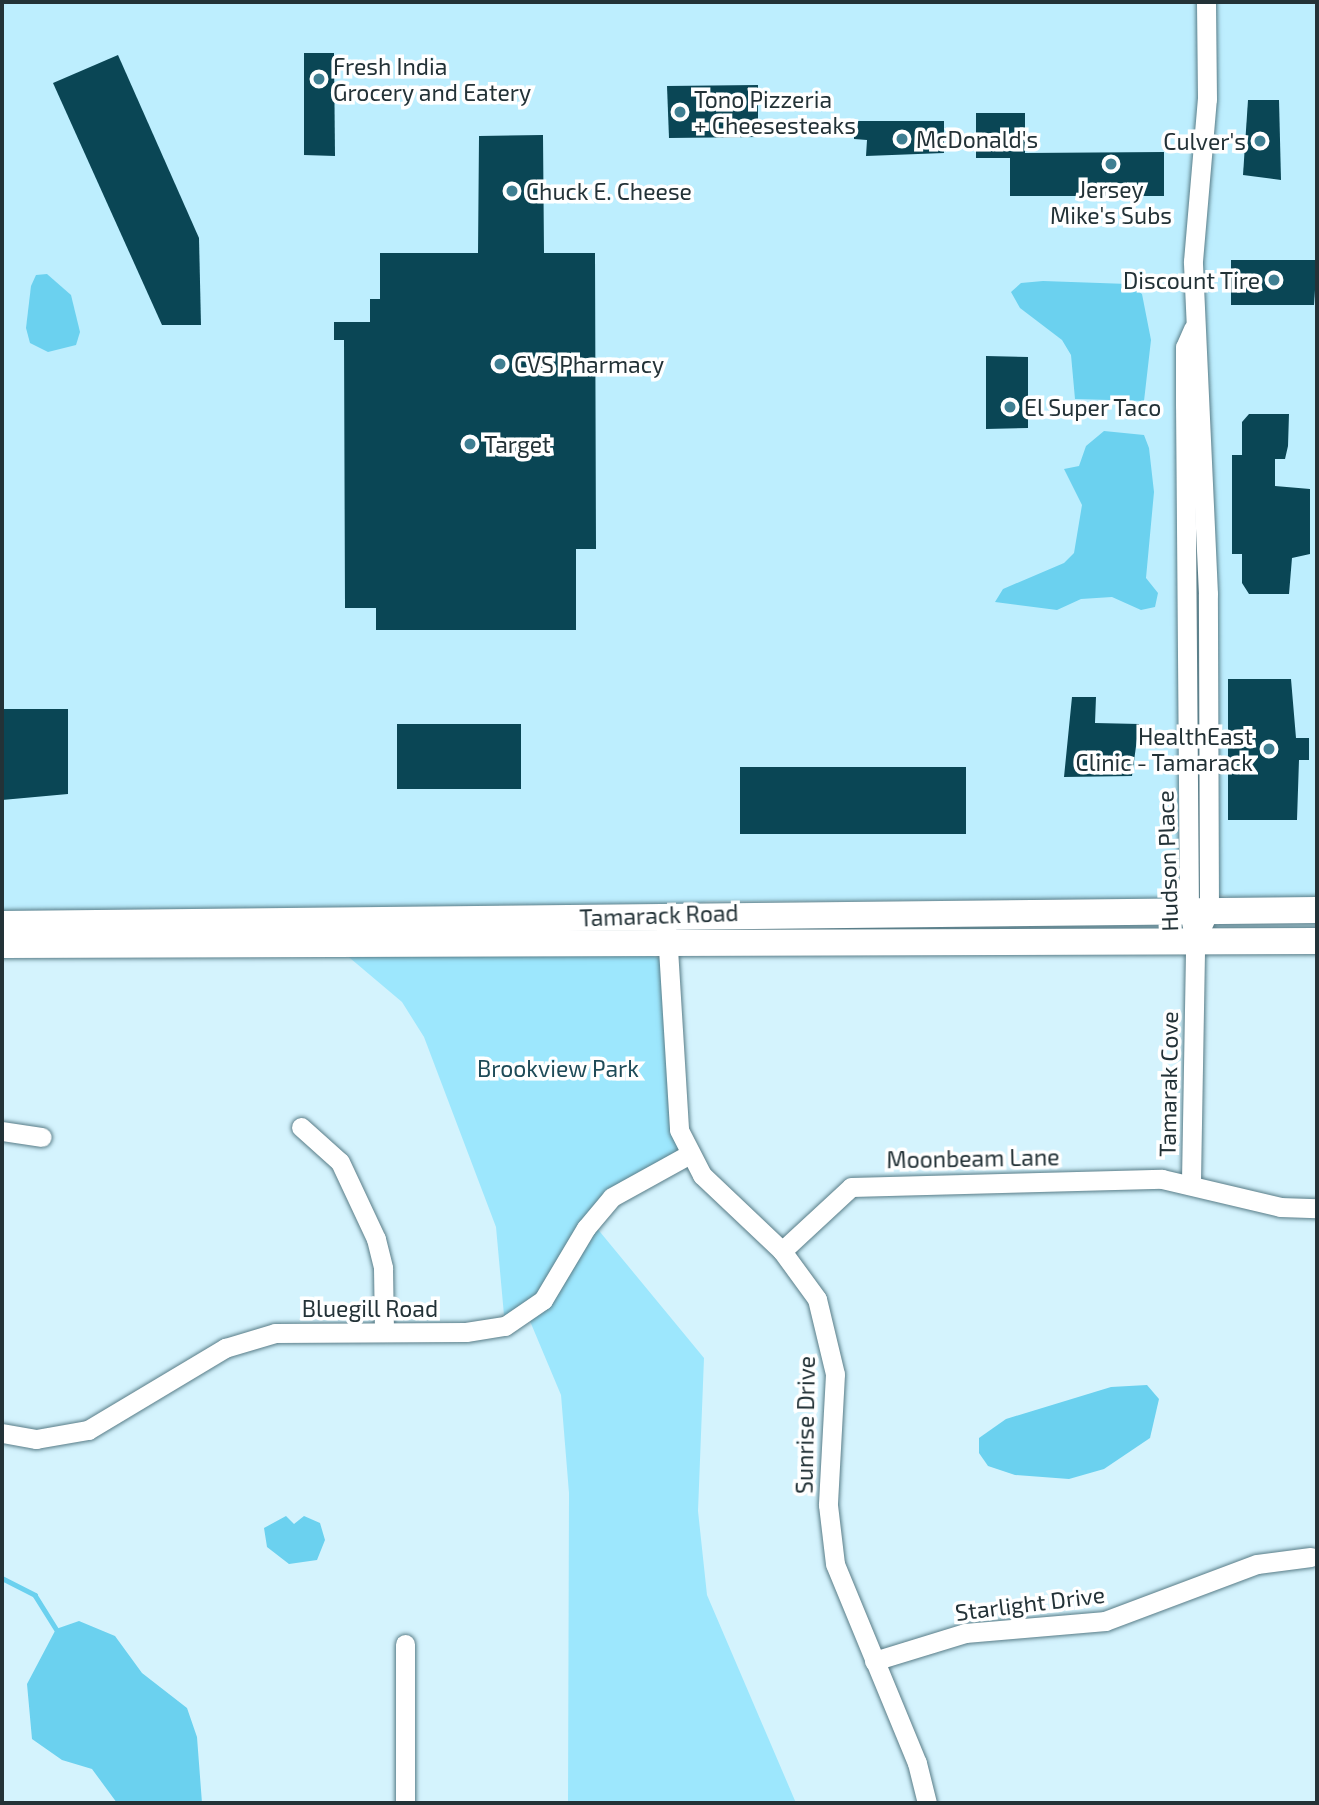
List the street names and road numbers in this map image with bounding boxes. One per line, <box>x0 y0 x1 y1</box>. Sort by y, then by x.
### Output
street label: Hudson Place <box>1151 790 1183 932</box>
street label: Tamarack Road <box>579 898 739 932</box>
street label: Tamarak Cove <box>1153 1011 1183 1157</box>
street label: Moonbeam Lane <box>886 1143 1060 1173</box>
street label: Bluegill Road <box>302 1294 438 1322</box>
street label: Sunrise Drive <box>790 1356 820 1494</box>
street label: Starlight Drive <box>954 1580 1106 1626</box>

